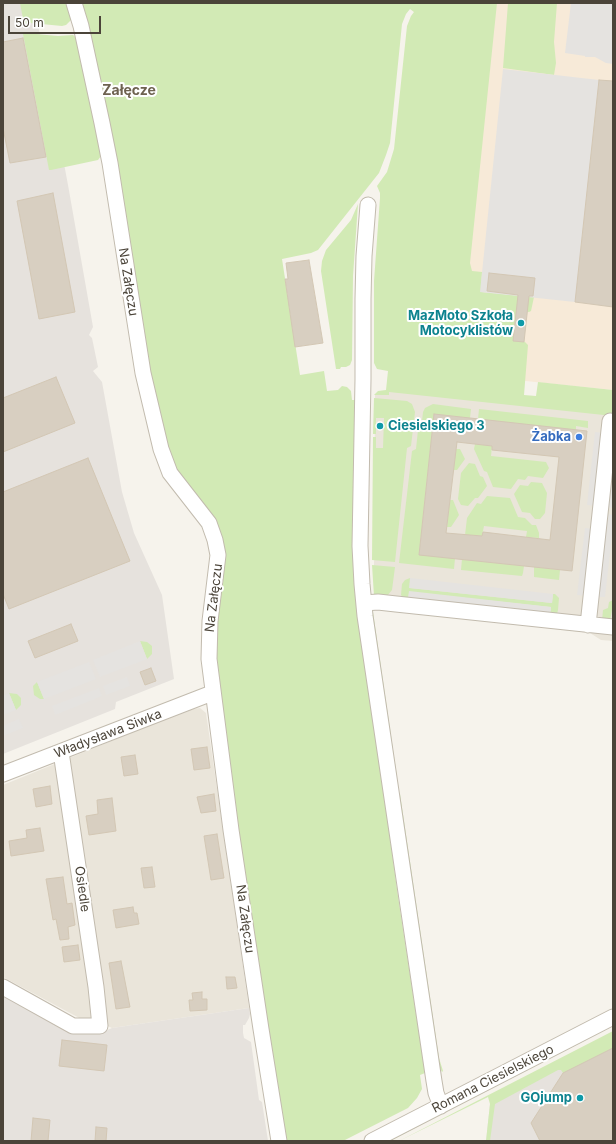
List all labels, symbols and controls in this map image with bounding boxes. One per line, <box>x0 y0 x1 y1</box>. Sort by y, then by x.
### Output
scale bar <box>10 8 103 34</box>
text: 50 m <box>15 15 44 30</box>
district label: Załęcze <box>102 83 156 99</box>
street label: Na Załęczu <box>115 247 141 317</box>
place label: MazMoto Szkoła Motocyklistów <box>408 308 513 339</box>
marker: MazMoto Szkoła Motocyklistów <box>516 318 526 328</box>
place label: Ciesielskiego 3 <box>388 418 485 434</box>
marker: Ciesielskiego 3 <box>375 421 385 431</box>
place label: Żabka <box>532 429 571 445</box>
marker: Żabka <box>574 432 584 442</box>
street label: Na Załęczu <box>202 563 226 633</box>
street label: Władysława Siwka <box>52 706 164 762</box>
street label: Osiedle <box>71 865 93 913</box>
street label: Na Załęczu <box>232 884 258 954</box>
street label: Romana Ciesielskiego <box>429 1041 557 1117</box>
place label: GOjump <box>521 1090 572 1106</box>
marker: GOjump <box>575 1093 585 1103</box>

